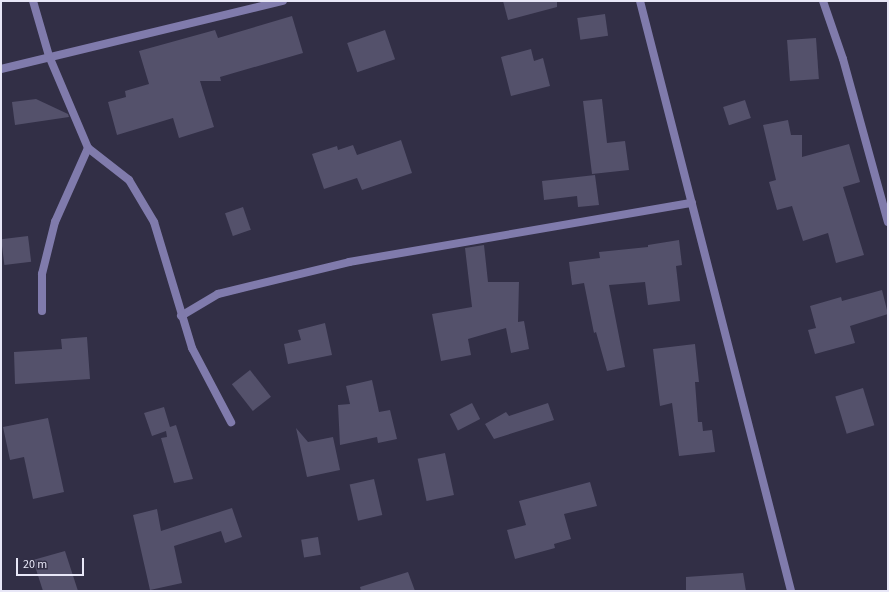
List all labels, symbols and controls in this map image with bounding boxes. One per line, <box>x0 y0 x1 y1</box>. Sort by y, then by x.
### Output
scale bar <box>18 550 86 576</box>
text: 20 m <box>23 556 47 573</box>

